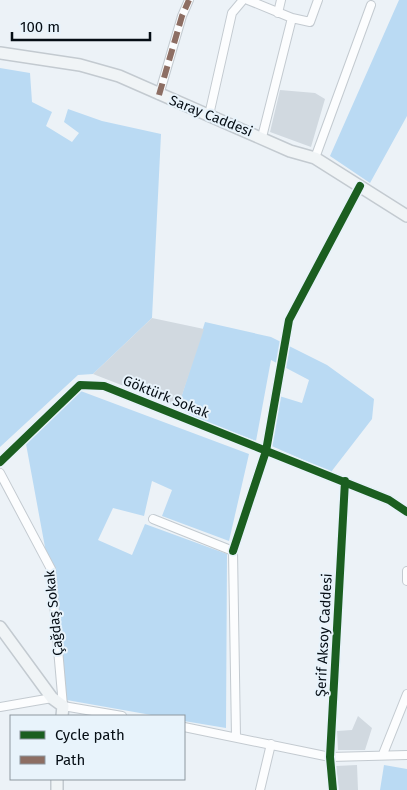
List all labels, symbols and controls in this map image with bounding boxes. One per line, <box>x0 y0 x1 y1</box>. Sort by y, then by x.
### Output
scale bar <box>12 10 150 42</box>
text: 100 m <box>20 18 60 36</box>
street label: Saray Caddesi <box>167 92 255 140</box>
street label: Göktürk Sokak <box>121 372 212 422</box>
street label: Çağdaş Sokak <box>41 569 67 657</box>
street label: Şerif Aksoy Caddesi <box>312 573 336 697</box>
legend <box>10 715 185 780</box>
text: Cycle path <box>55 726 125 744</box>
text: Path <box>55 751 85 769</box>

